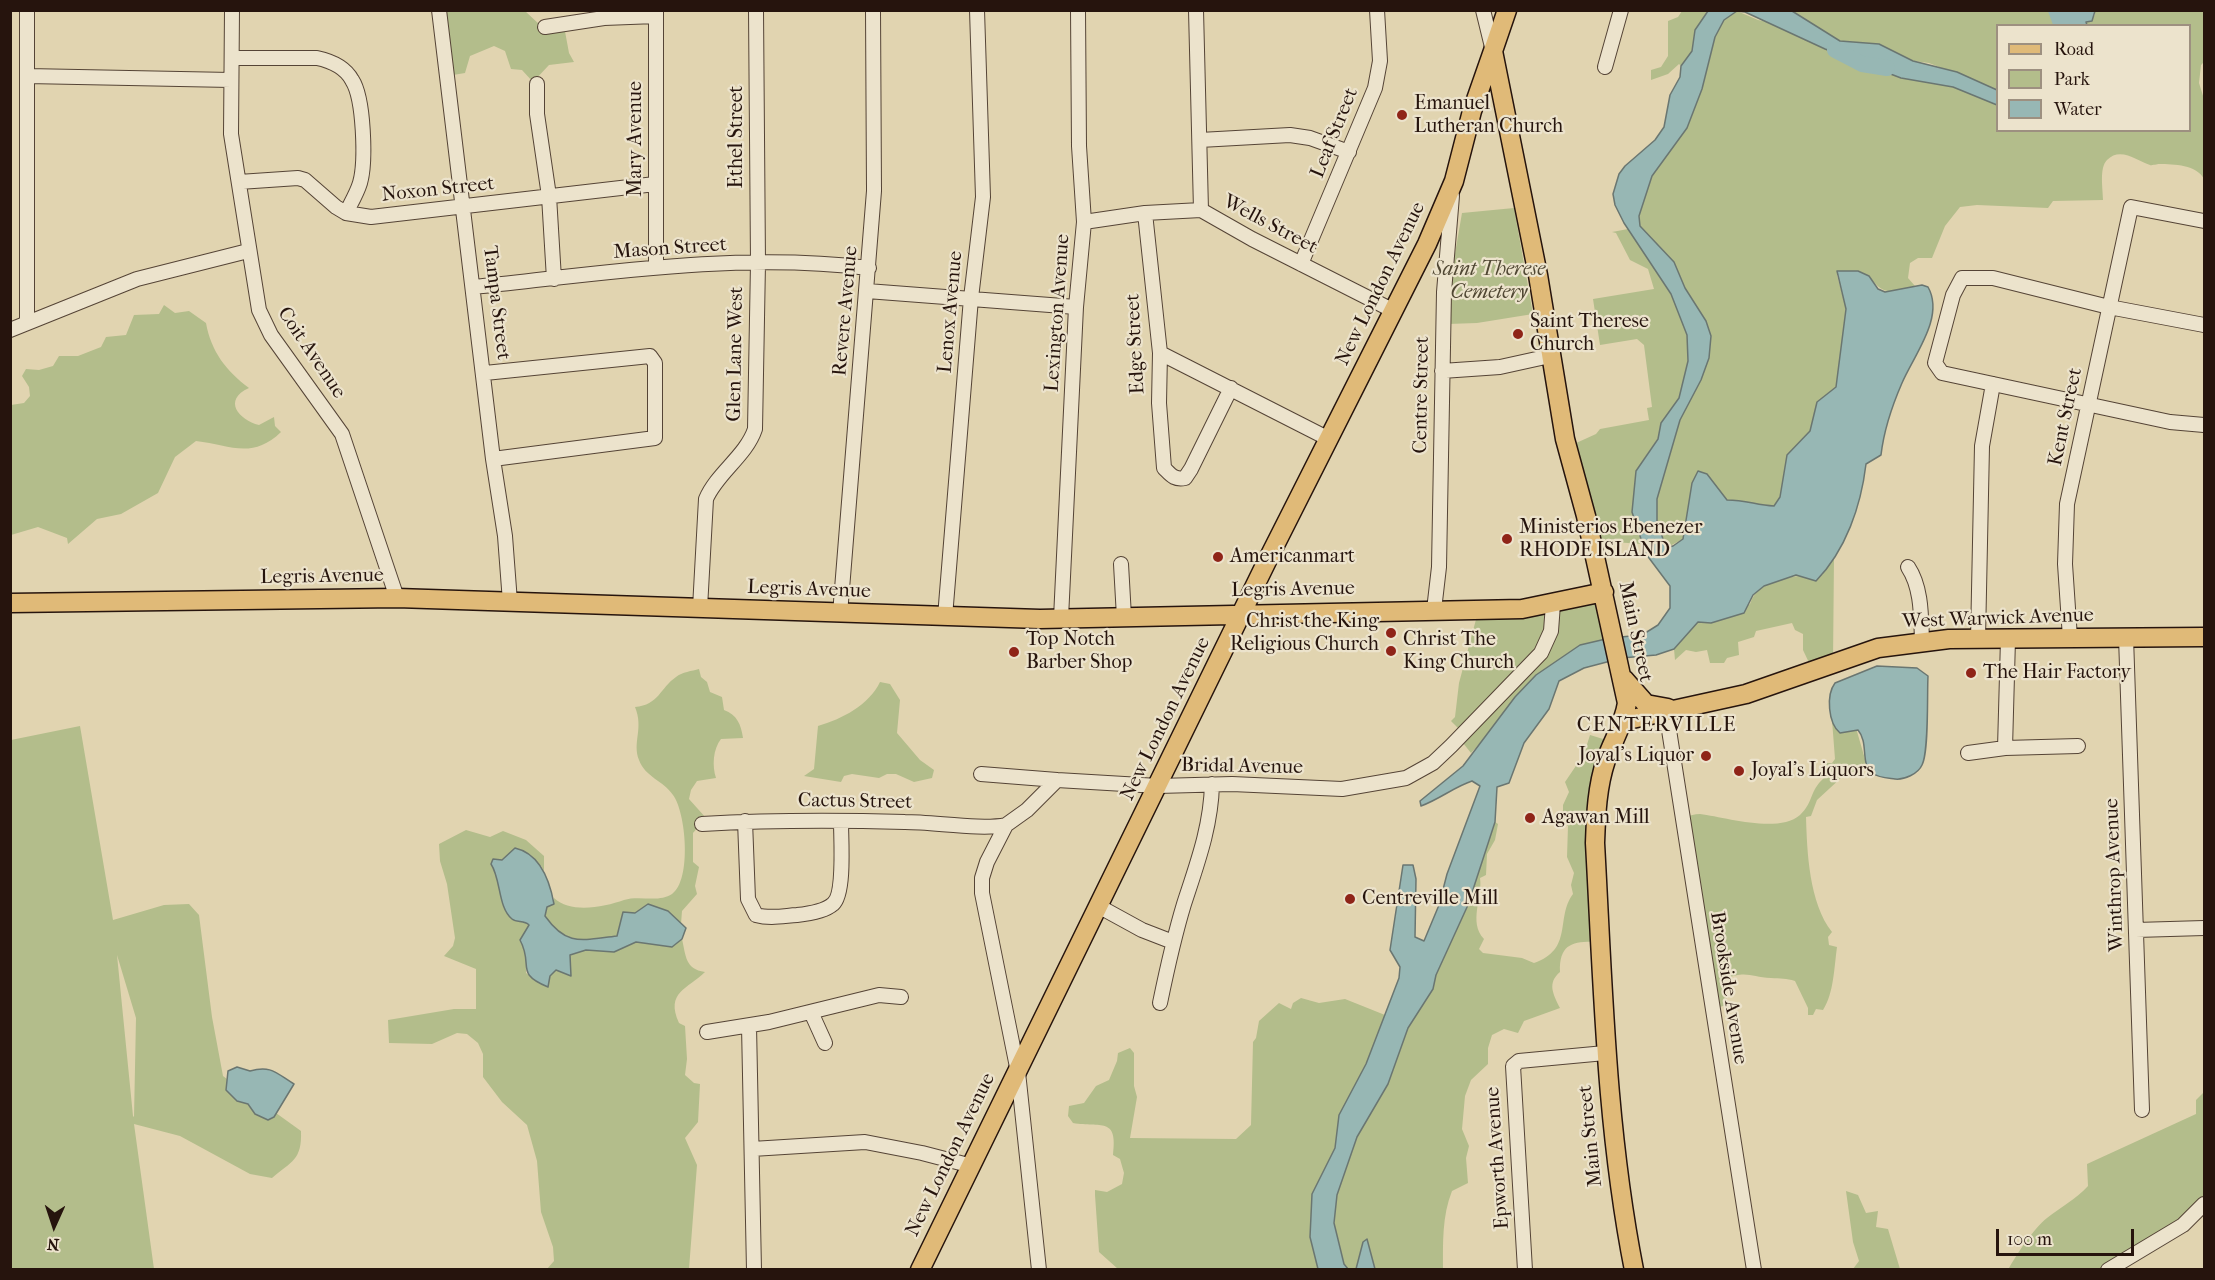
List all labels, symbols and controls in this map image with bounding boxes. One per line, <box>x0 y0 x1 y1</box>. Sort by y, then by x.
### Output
legend <box>1996 24 2191 132</box>
text: Road <box>2054 39 2094 60</box>
text: Park <box>2054 69 2090 90</box>
street label: Mary Avenue <box>624 81 648 197</box>
street label: Leaf Street <box>1306 84 1364 182</box>
street label: Ethel Street <box>725 86 749 188</box>
place label: Emanuel Lutheran Church <box>1414 92 1563 139</box>
text: Water <box>2054 99 2102 120</box>
marker: Emanuel Lutheran Church <box>1395 108 1409 122</box>
street label: Noxon Street <box>380 172 496 208</box>
street label: Wells Street <box>1219 190 1321 260</box>
street label: New London Avenue <box>1331 198 1431 370</box>
street label: Mason Street <box>612 233 728 265</box>
street label: Lexington Avenue <box>1041 233 1075 393</box>
street label: Tampa Street <box>477 245 515 361</box>
street label: Revere Avenue <box>828 245 864 377</box>
street label: Lenox Avenue <box>934 250 968 374</box>
park label: Saint Therese Cemetery <box>1433 258 1545 305</box>
street label: Glen Lane West <box>723 286 749 422</box>
street label: Edge Street <box>1121 293 1151 395</box>
street label: Coit Avenue <box>272 303 350 403</box>
place label: Saint Therese Church <box>1530 310 1649 357</box>
marker: Saint Therese Church <box>1511 327 1525 341</box>
street label: Centre Street <box>1409 336 1435 454</box>
street label: Kent Street <box>2044 366 2088 468</box>
place label: Ministerios Ebenezer RHODE ISLAND <box>1519 516 1702 563</box>
marker: Ministerios Ebenezer RHODE ISLAND <box>1500 532 1514 546</box>
place label: Americanmart <box>1230 545 1355 569</box>
marker: Americanmart <box>1211 550 1225 564</box>
street label: Legris Avenue <box>260 564 384 590</box>
street label: Legris Avenue <box>747 576 871 604</box>
street label: Legris Avenue <box>1231 577 1355 603</box>
street label: Main Street <box>1613 580 1657 684</box>
street label: West Warwick Avenue <box>1902 604 2094 634</box>
place label: Christ the King Religious Church <box>1230 610 1379 657</box>
marker: Christ the King Religious Church <box>1384 626 1398 640</box>
place label: Top Notch Barber Shop <box>1026 628 1132 675</box>
place label: Christ The King Church <box>1403 628 1514 675</box>
street label: New London Avenue <box>1116 633 1216 805</box>
marker: Christ The King Church <box>1384 644 1398 658</box>
marker: Top Notch Barber Shop <box>1007 645 1021 659</box>
place label: The Hair Factory <box>1983 661 2131 685</box>
marker: The Hair Factory <box>1964 666 1978 680</box>
district label: CENTERVILLE <box>1577 713 1737 739</box>
place label: Joyal's Liquor <box>1578 744 1694 768</box>
marker: Joyal's Liquor <box>1699 749 1713 763</box>
street label: Bridal Avenue <box>1181 754 1303 780</box>
place label: Joyal's Liquors <box>1751 759 1874 783</box>
marker: Joyal's Liquors <box>1732 764 1746 778</box>
street label: Cactus Street <box>798 789 912 815</box>
street label: Winthrop Avenue <box>2100 798 2130 952</box>
place label: Agawan Mill <box>1542 806 1650 830</box>
marker: Agawan Mill <box>1523 811 1537 825</box>
place label: Centreville Mill <box>1362 887 1498 911</box>
marker: Centreville Mill <box>1343 892 1357 906</box>
street label: Brookside Avenue <box>1704 910 1752 1066</box>
street label: New London Avenue <box>901 1069 1001 1241</box>
street label: Main Street <box>1574 1084 1608 1188</box>
street label: Epworth Avenue <box>1481 1086 1515 1230</box>
north arrow <box>24 1196 84 1256</box>
scale bar <box>1999 1217 2137 1255</box>
text: 100 m <box>2007 1229 2052 1250</box>
text: N <box>46 1235 60 1254</box>

